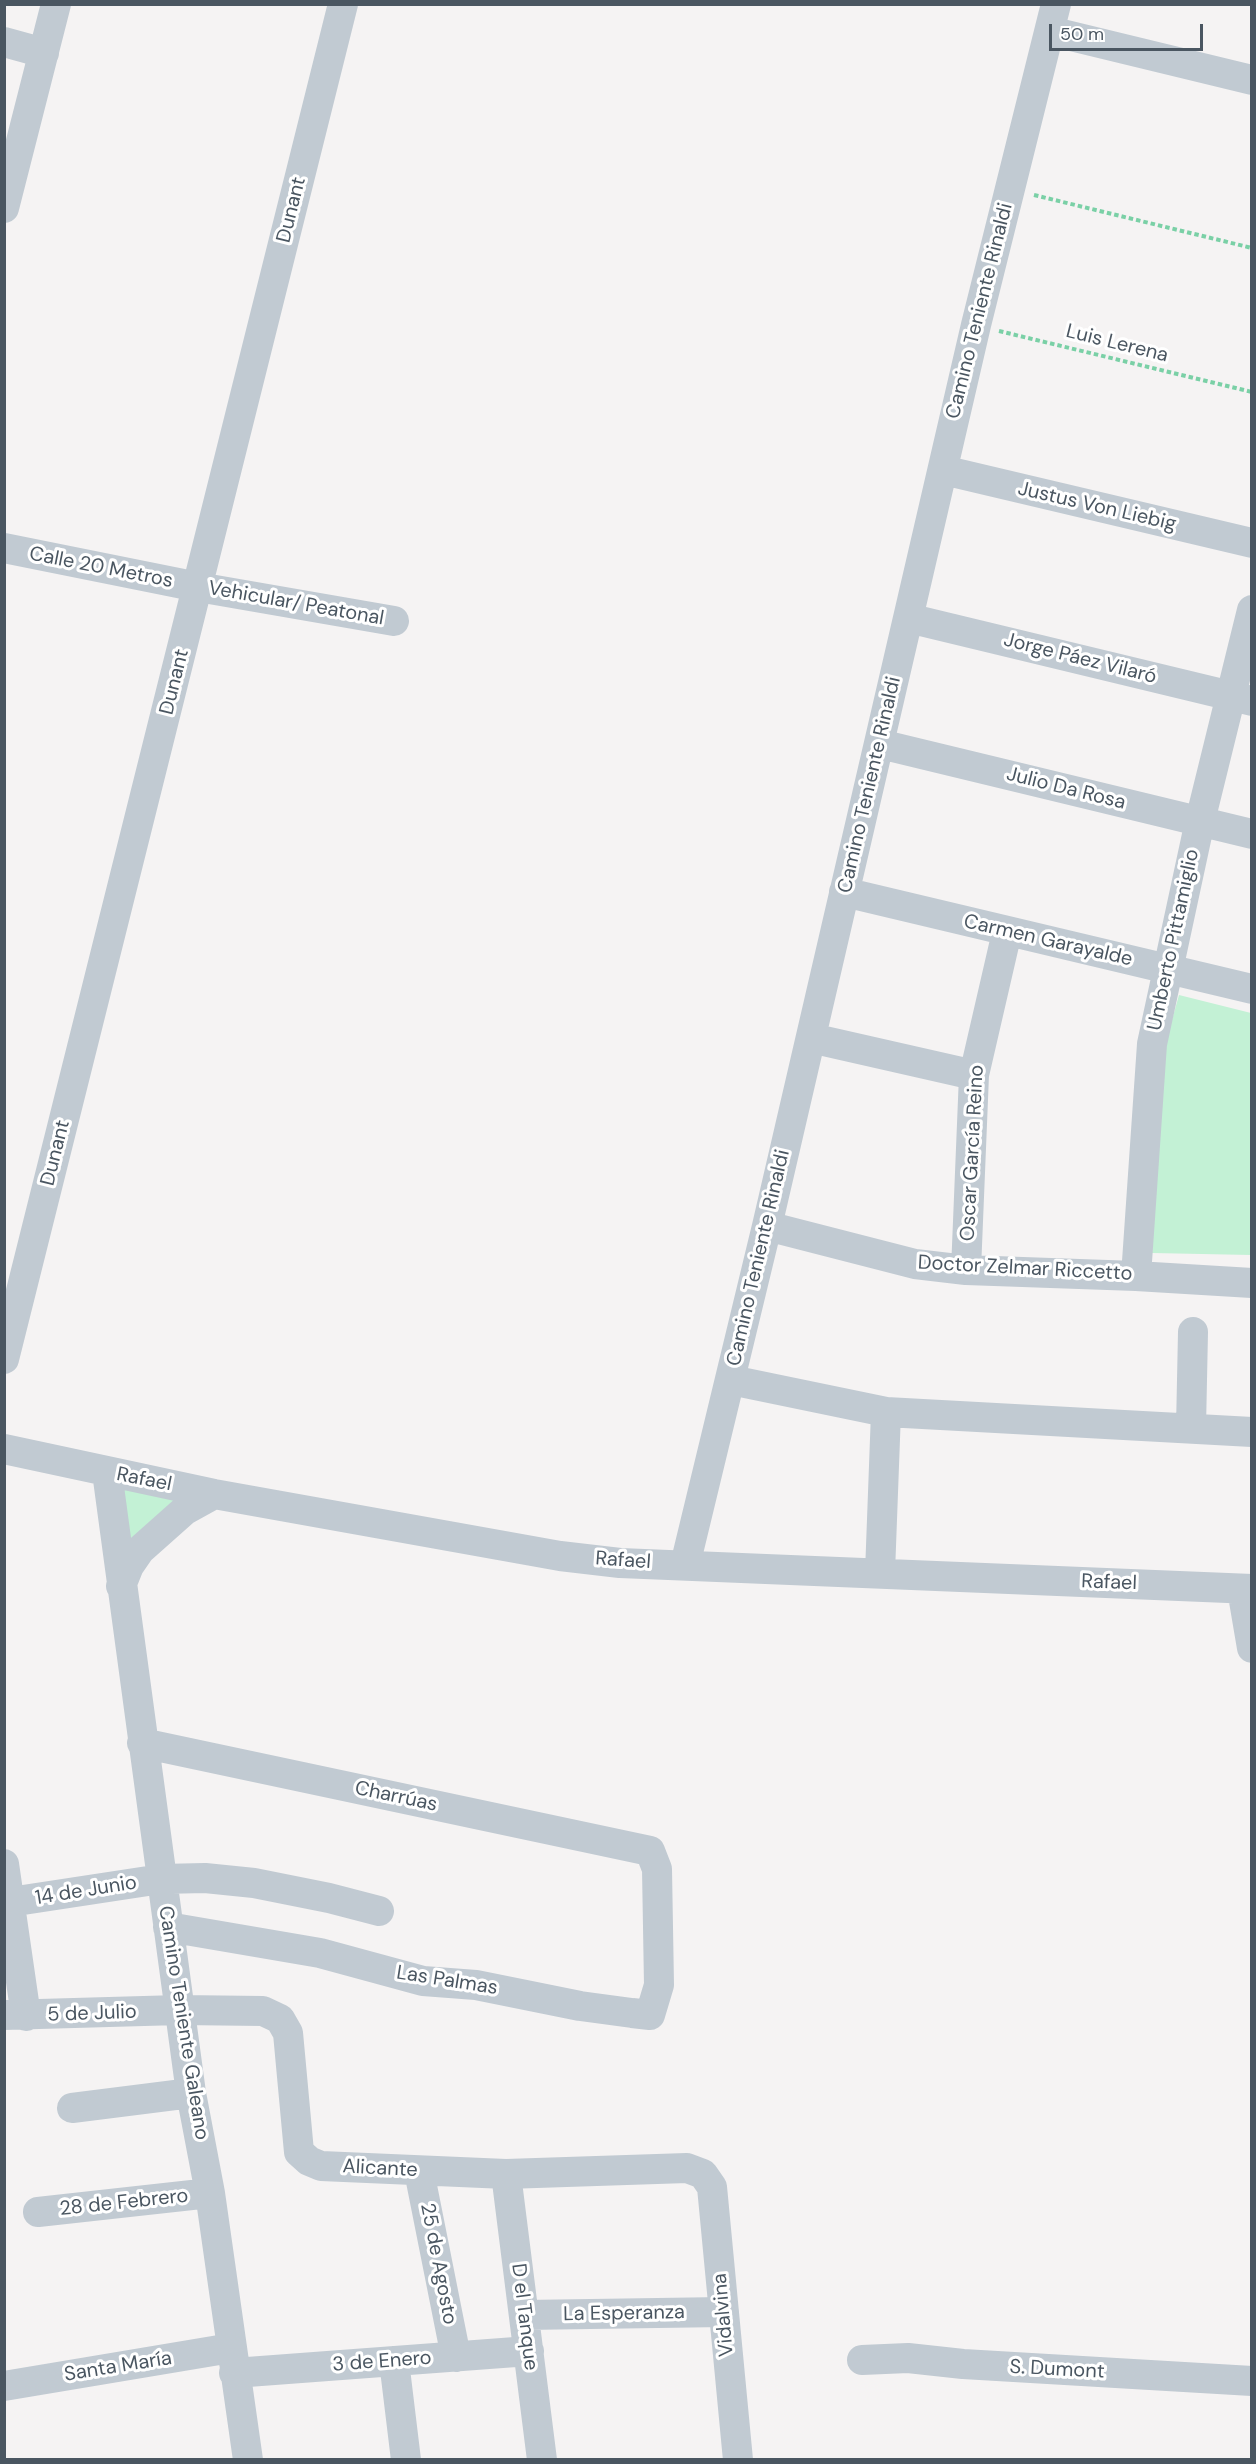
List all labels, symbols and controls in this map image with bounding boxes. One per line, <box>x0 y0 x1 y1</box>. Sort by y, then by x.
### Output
scale bar <box>1052 12 1206 50</box>
text: 50 m <box>1060 22 1104 46</box>
street label: Dunant <box>272 175 312 245</box>
street label: Camino Teniente Rinaldi <box>942 201 1018 421</box>
street label: Luis Lerena <box>1063 320 1171 368</box>
street label: Justus Von Liebig <box>1016 477 1178 537</box>
street label: Calle 20 Metros <box>27 542 175 594</box>
street label: Vehicular/ Peatonal <box>206 577 386 631</box>
street label: Jorge Páez Vilaró <box>1001 628 1159 690</box>
street label: Dunant <box>155 647 195 717</box>
street label: Camino Teniente Rinaldi <box>833 674 907 896</box>
street label: Julio Da Rosa <box>1004 763 1128 815</box>
street label: Umberto Pittamiglio <box>1143 847 1205 1033</box>
street label: Carmen Garayalde <box>961 910 1135 972</box>
street label: Oscar García Reino <box>956 1064 990 1242</box>
street label: Dunant <box>36 1118 76 1188</box>
street label: Camino Teniente Rinaldi <box>722 1147 796 1369</box>
street label: Doctor Zelmar Riccetto <box>917 1251 1133 1287</box>
street label: Rafael <box>114 1463 174 1497</box>
street label: Rafael <box>594 1547 652 1575</box>
street label: Rafael <box>1081 1570 1137 1596</box>
street label: Charrúas <box>352 1777 440 1817</box>
street label: 14 de Junio <box>33 1871 139 1911</box>
street label: Camino Teniente Galeano <box>153 1904 213 2142</box>
street label: Las Palmas <box>395 1961 499 2001</box>
street label: 5 de Julio <box>47 2000 137 2028</box>
street label: Alicante <box>342 2155 418 2183</box>
street label: 28 de Febrero <box>58 2184 190 2222</box>
street label: 25 de Agosto <box>414 2201 462 2327</box>
street label: D el Tanque <box>506 2262 542 2372</box>
street label: Vidalvina <box>708 2272 740 2358</box>
street label: La Esperanza <box>563 2301 685 2327</box>
street label: Santa María <box>63 2347 173 2387</box>
street label: 3 de Enero <box>332 2347 432 2377</box>
street label: S. Dumont <box>1009 2356 1105 2384</box>

